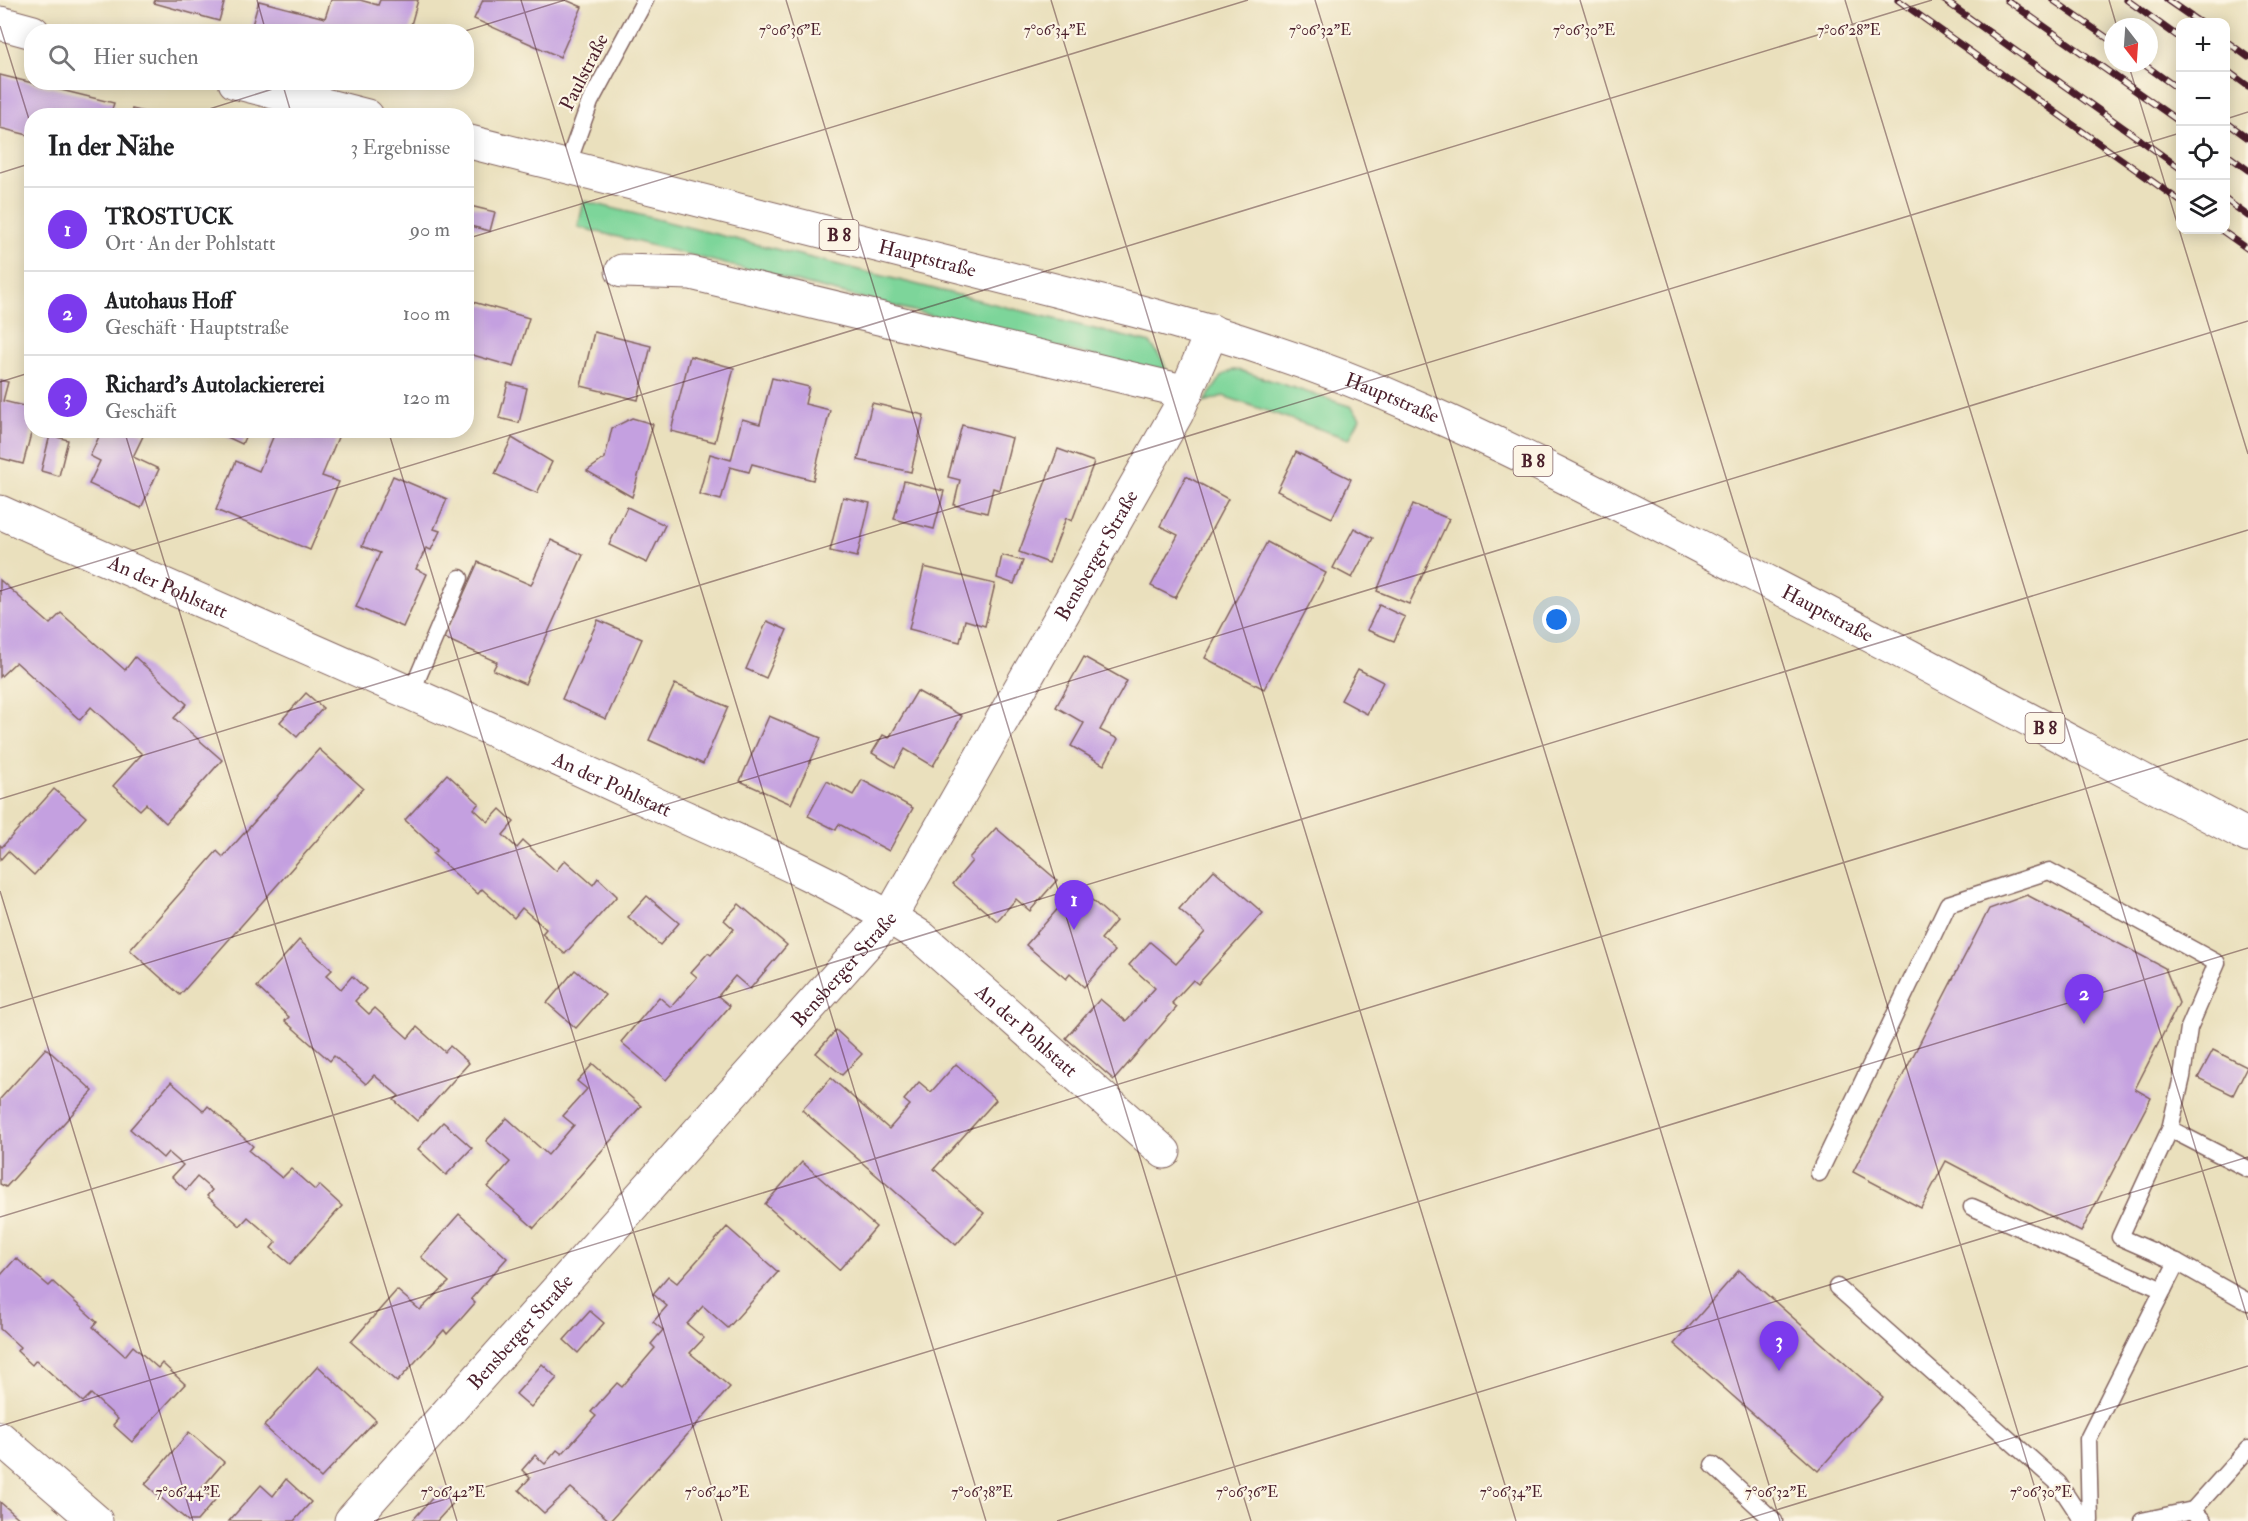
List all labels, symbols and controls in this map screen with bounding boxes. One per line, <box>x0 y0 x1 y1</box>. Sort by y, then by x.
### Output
north arrow <box>2104 18 2158 72</box>
map controls <box>2176 18 2230 234</box>
button: + <box>2176 18 2230 72</box>
text: 7°06'36"E <box>759 21 821 40</box>
text: 7°06'34"E <box>1024 21 1086 40</box>
text: 7°06'32"E <box>1289 21 1351 40</box>
text: 7°06'30"E <box>1553 21 1615 40</box>
text: 7°06'28"E <box>1817 21 1881 40</box>
search box <box>24 24 474 90</box>
street label: Paulstraße <box>554 29 614 115</box>
icon: search <box>45 41 78 74</box>
text: Hier suchen <box>93 43 199 71</box>
button: − <box>2176 72 2230 126</box>
button: locate <box>2176 126 2230 180</box>
text: In der Nähe <box>48 131 174 163</box>
text: 3 Ergebnisse <box>351 135 450 160</box>
button: layers <box>2176 180 2230 234</box>
text: TROSTUCK <box>105 203 233 231</box>
text: 1 <box>64 217 71 242</box>
text: 90 m <box>410 217 450 242</box>
road number: B 8 <box>820 220 858 250</box>
text: Ort · An der Pohlstatt <box>105 231 275 256</box>
street label: Hauptstraße <box>876 234 979 282</box>
text: Autohaus Hoff <box>105 287 233 315</box>
text: 2 <box>62 301 73 326</box>
text: 100 m <box>403 301 450 326</box>
text: Geschäft · Hauptstraße <box>105 315 289 340</box>
street label: Hauptstraße <box>1342 367 1443 428</box>
text: Richard's Autolackiererei <box>105 371 325 399</box>
text: 3 <box>64 385 71 410</box>
text: 120 m <box>403 385 450 410</box>
text: Geschäft <box>105 399 177 424</box>
road number: B 8 <box>1514 446 1552 476</box>
street label: Bensberger Straße <box>1049 485 1143 625</box>
street label: An der Pohlstatt <box>104 549 232 624</box>
street label: Hauptstraße <box>1778 579 1878 647</box>
your location <box>1542 605 1571 634</box>
road number: B 8 <box>2026 713 2064 743</box>
street label: An der Pohlstatt <box>548 746 676 822</box>
pin: 1 <box>1054 880 1094 930</box>
street label: Bensberger Straße <box>786 906 902 1032</box>
pin: 2 <box>2064 974 2104 1024</box>
street label: An der Pohlstatt <box>970 978 1083 1083</box>
street label: Bensberger Straße <box>462 1268 578 1394</box>
pin: 3 <box>1760 1322 1798 1371</box>
text: 7°06'44"E <box>156 1483 221 1502</box>
text: 7°06'42"E <box>421 1483 485 1502</box>
text: 7°06'40"E <box>685 1483 749 1502</box>
text: 7°06'38"E <box>951 1483 1013 1502</box>
text: 7°06'36"E <box>1216 1483 1278 1502</box>
text: 7°06'34"E <box>1480 1483 1542 1502</box>
text: 7°06'32"E <box>1745 1483 1807 1502</box>
text: 7°06'30"E <box>2010 1483 2072 1502</box>

